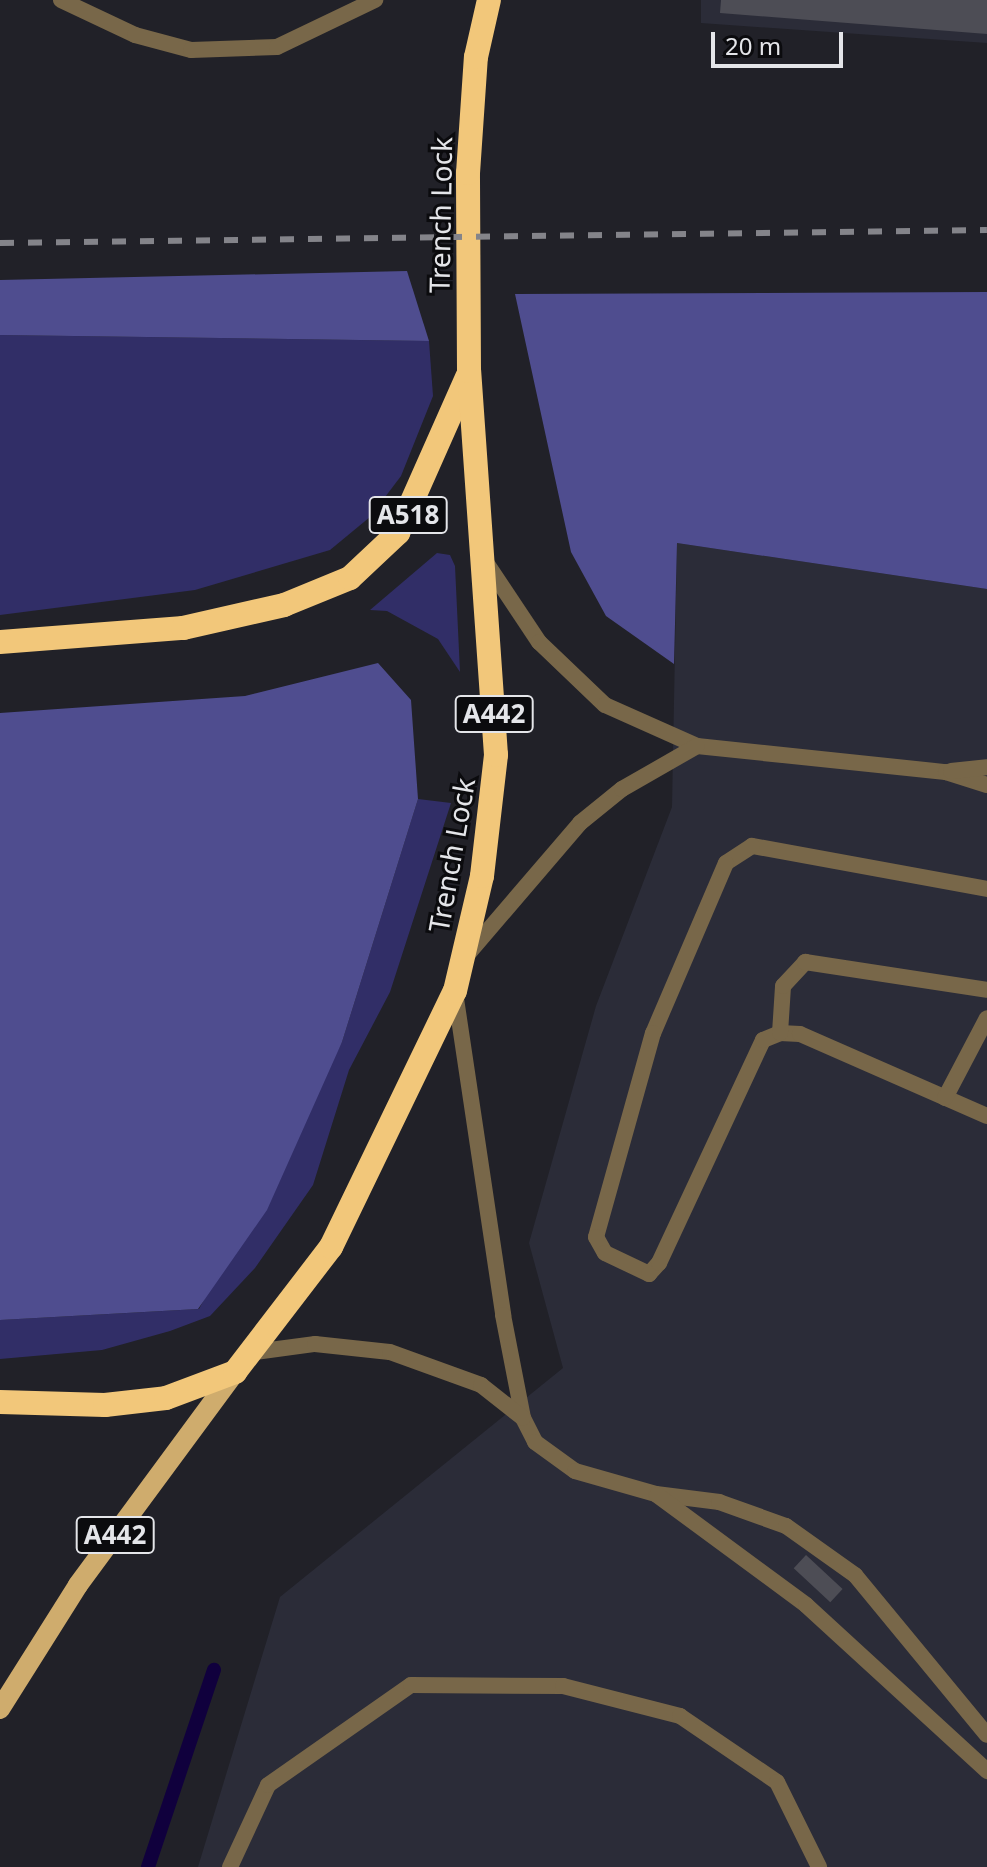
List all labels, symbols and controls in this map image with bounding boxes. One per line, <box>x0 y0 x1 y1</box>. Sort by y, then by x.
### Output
scale bar <box>715 16 847 66</box>
text: 20 m <box>725 29 781 62</box>
street label: Trench Lock <box>422 137 458 293</box>
road number: A518 <box>368 493 448 537</box>
road number: A442 <box>454 692 534 736</box>
street label: Trench Lock <box>421 775 481 935</box>
road number: A442 <box>75 1513 155 1557</box>

